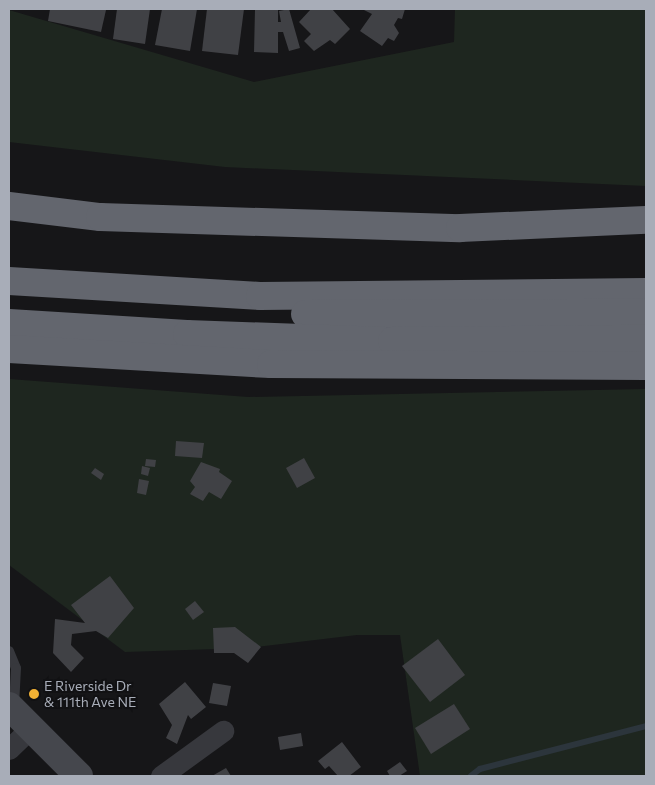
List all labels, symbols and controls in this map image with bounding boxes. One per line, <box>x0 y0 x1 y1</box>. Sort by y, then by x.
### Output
place label: E Riverside Dr & 111th Ave NE <box>44 678 136 710</box>
marker: E Riverside Dr & 111th Ave NE <box>28 688 40 700</box>

